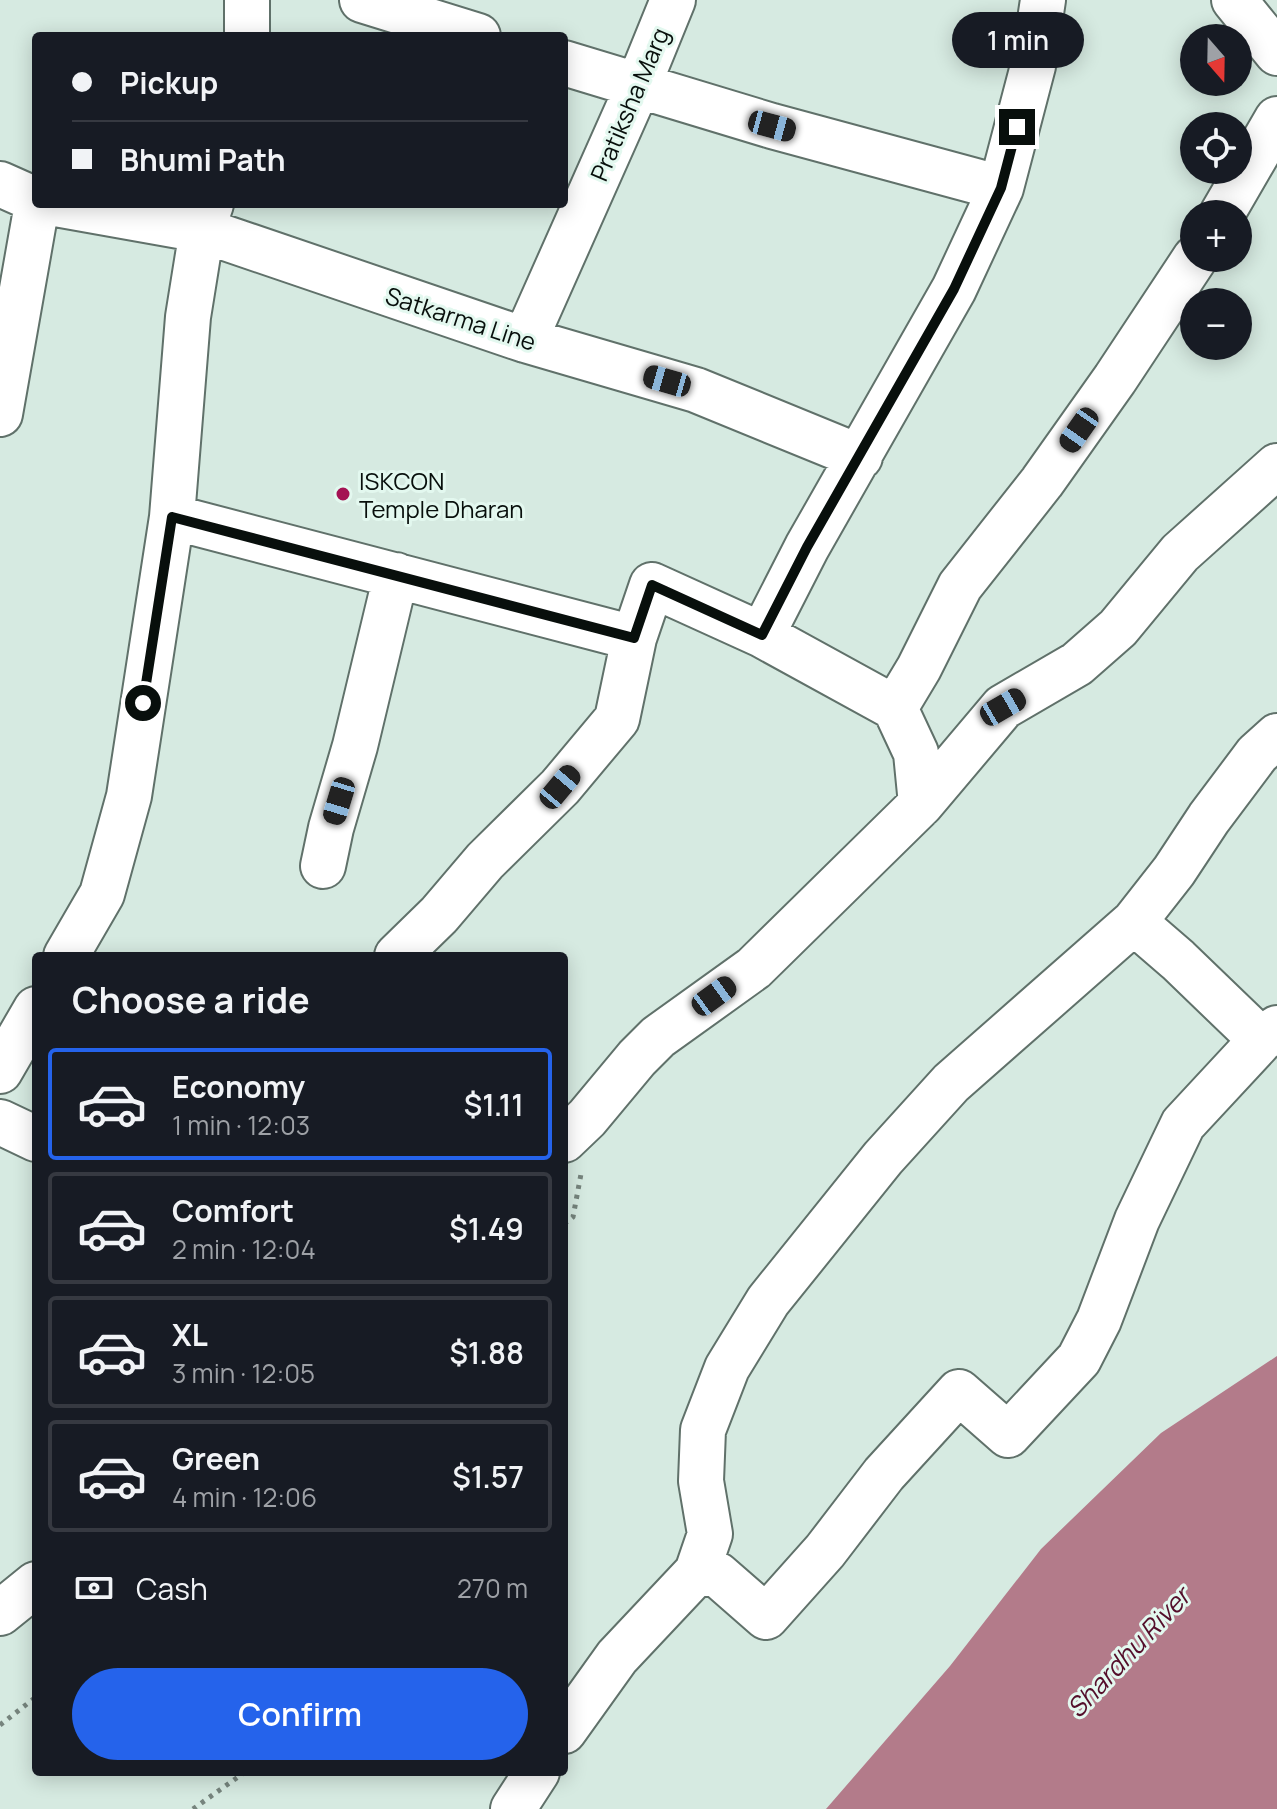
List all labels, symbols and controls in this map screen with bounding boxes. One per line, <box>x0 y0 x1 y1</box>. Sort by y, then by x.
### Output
callout: 1 min <box>951 11 1083 67</box>
street label: Pratiksha Marg <box>582 22 676 186</box>
text: 1 min <box>987 22 1049 58</box>
north arrow <box>1180 24 1252 96</box>
map controls <box>1180 24 1252 360</box>
text: Pickup <box>120 62 218 103</box>
car <box>746 108 798 144</box>
route end <box>999 109 1035 145</box>
button: locate <box>1180 112 1252 184</box>
text: Bhumi Path <box>120 139 286 180</box>
button: + <box>1180 200 1252 272</box>
street label: Satkarma Line <box>382 278 540 358</box>
button: − <box>1180 288 1252 360</box>
car <box>641 363 693 399</box>
car <box>1055 403 1103 457</box>
place label: ISKCON Temple Dharan <box>359 464 524 525</box>
marker: ISKCON Temple Dharan <box>334 485 352 503</box>
route start <box>125 685 161 721</box>
car <box>976 685 1030 729</box>
car <box>535 761 585 813</box>
car <box>321 775 357 827</box>
car <box>688 972 740 1020</box>
text: Choose a ride <box>72 975 310 1024</box>
text: Economy <box>172 1066 305 1107</box>
icon: car <box>76 1068 148 1140</box>
text: $1.11 <box>464 1084 524 1125</box>
text: 1 min · 12:03 <box>172 1107 310 1143</box>
text: Comfort <box>172 1190 294 1231</box>
icon: car <box>76 1192 148 1264</box>
text: $1.49 <box>449 1208 524 1249</box>
text: 2 min · 12:04 <box>172 1231 316 1267</box>
text: XL <box>172 1314 208 1355</box>
icon: car <box>76 1316 148 1388</box>
text: $1.88 <box>449 1332 524 1373</box>
text: 3 min · 12:05 <box>172 1355 315 1391</box>
text: Green <box>172 1438 260 1479</box>
icon: car <box>76 1440 148 1512</box>
text: $1.57 <box>452 1456 524 1497</box>
text: 4 min · 12:06 <box>172 1479 317 1515</box>
icon: cash <box>72 1566 116 1610</box>
text: Cash <box>136 1568 208 1609</box>
text: 270 m <box>457 1570 528 1606</box>
water label: Shardhu River <box>1058 1576 1200 1725</box>
button: Confirm <box>72 1668 528 1760</box>

